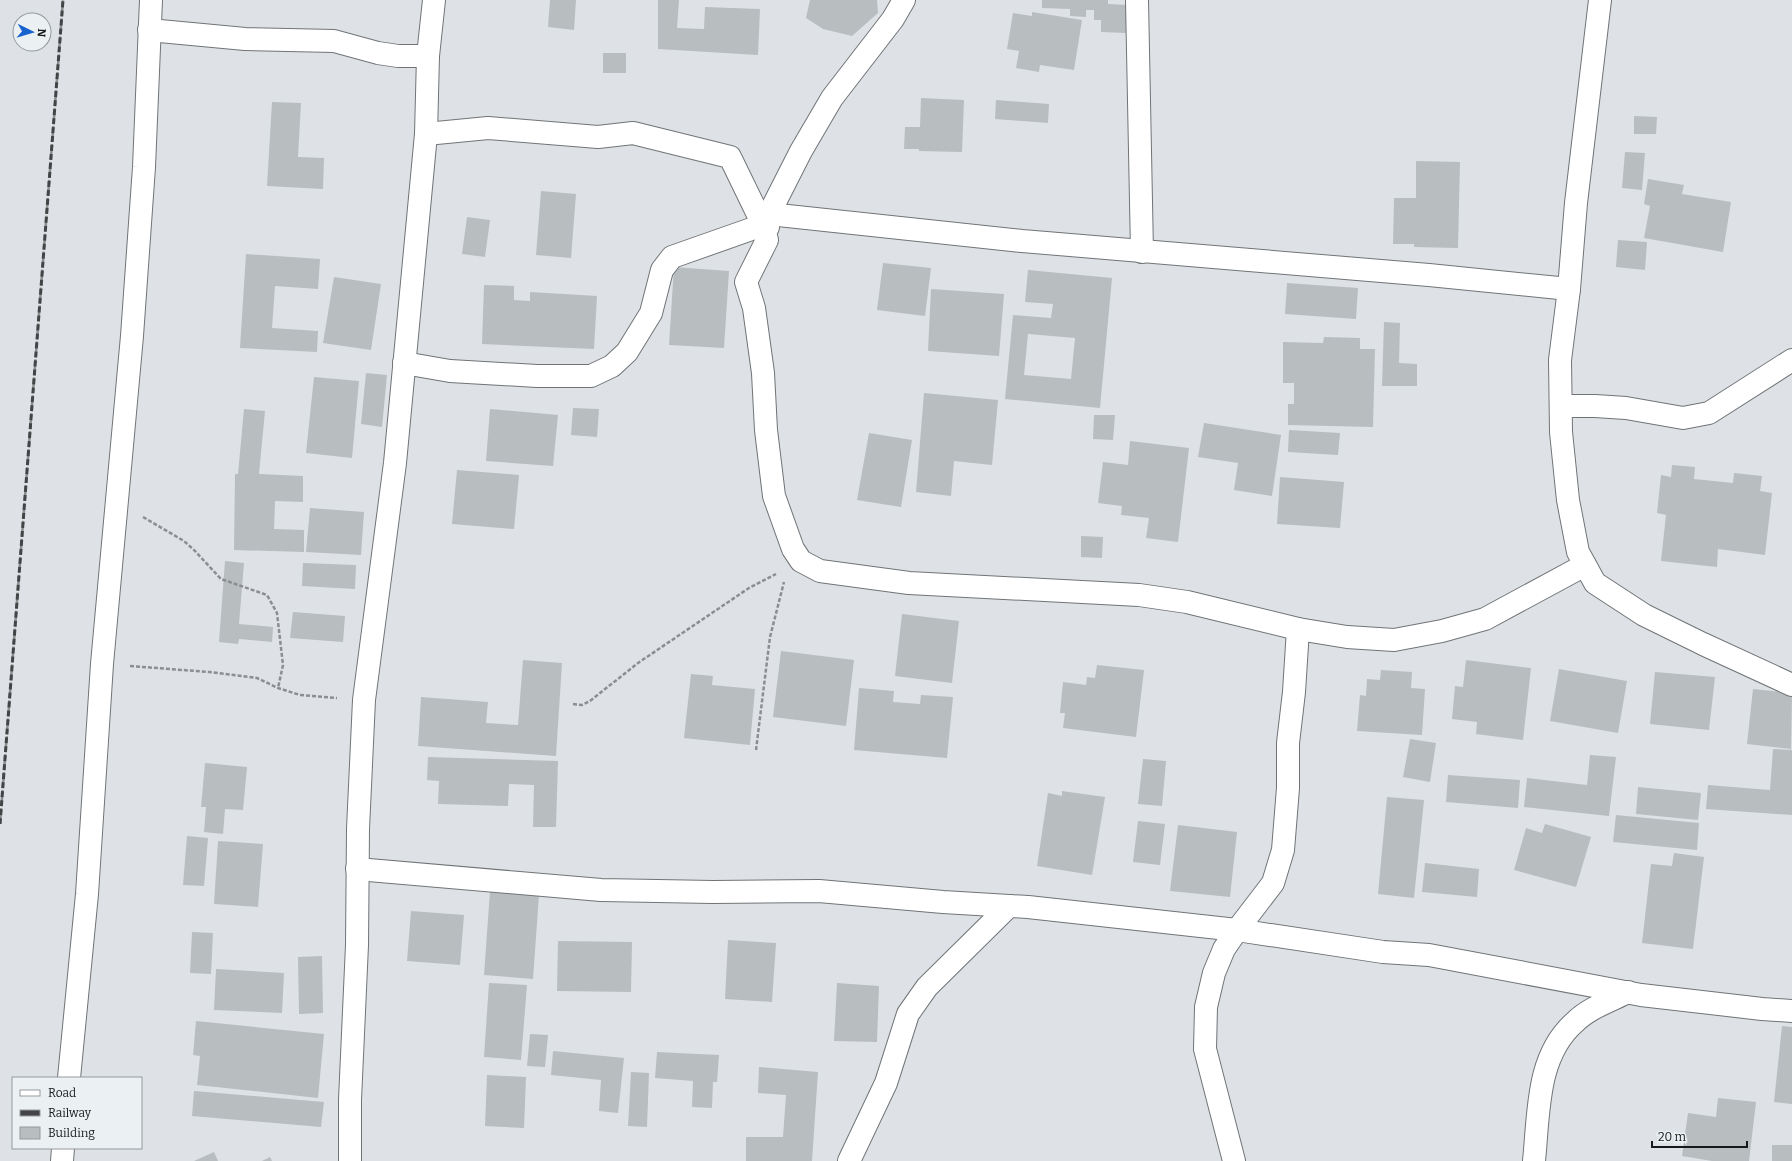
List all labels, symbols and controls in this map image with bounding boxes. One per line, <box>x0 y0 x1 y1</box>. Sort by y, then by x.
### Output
north arrow <box>12 12 52 52</box>
text: N <box>35 28 48 38</box>
legend <box>12 1077 142 1149</box>
text: Road <box>48 1086 76 1100</box>
text: Railway <box>48 1106 92 1120</box>
scale bar <box>1652 1123 1747 1149</box>
text: Building <box>48 1126 95 1140</box>
text: 20 m <box>1658 1130 1687 1144</box>

